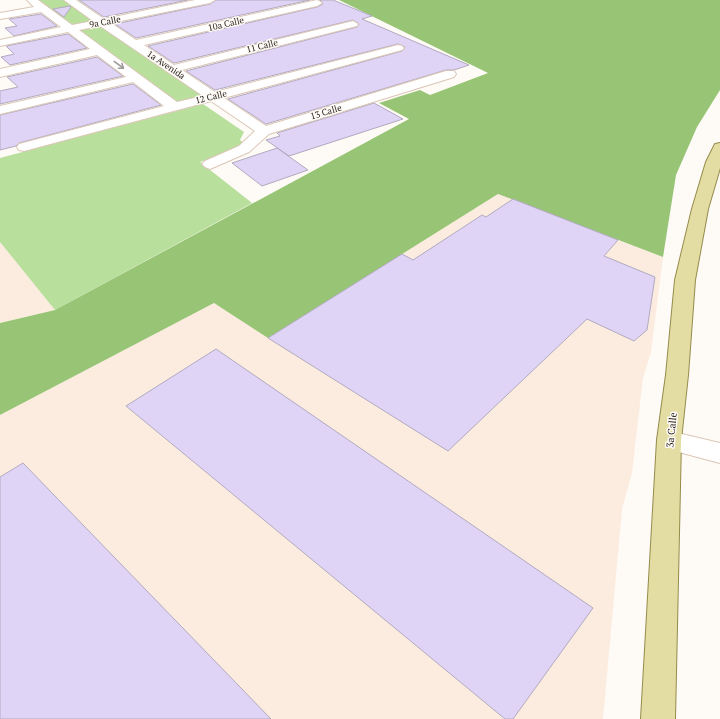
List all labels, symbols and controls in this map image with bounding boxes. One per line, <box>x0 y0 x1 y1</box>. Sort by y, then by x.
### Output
street label: 9a Calle <box>88 13 122 31</box>
street label: 10a Calle <box>207 14 246 34</box>
street label: 11 Calle <box>245 36 279 56</box>
street label: 1a Avenida <box>145 48 188 82</box>
one-way arrow <box>113 61 124 70</box>
street label: 12 Calle <box>194 87 228 107</box>
street label: 13 Calle <box>309 101 344 122</box>
street label: 3a Calle <box>663 412 680 448</box>

